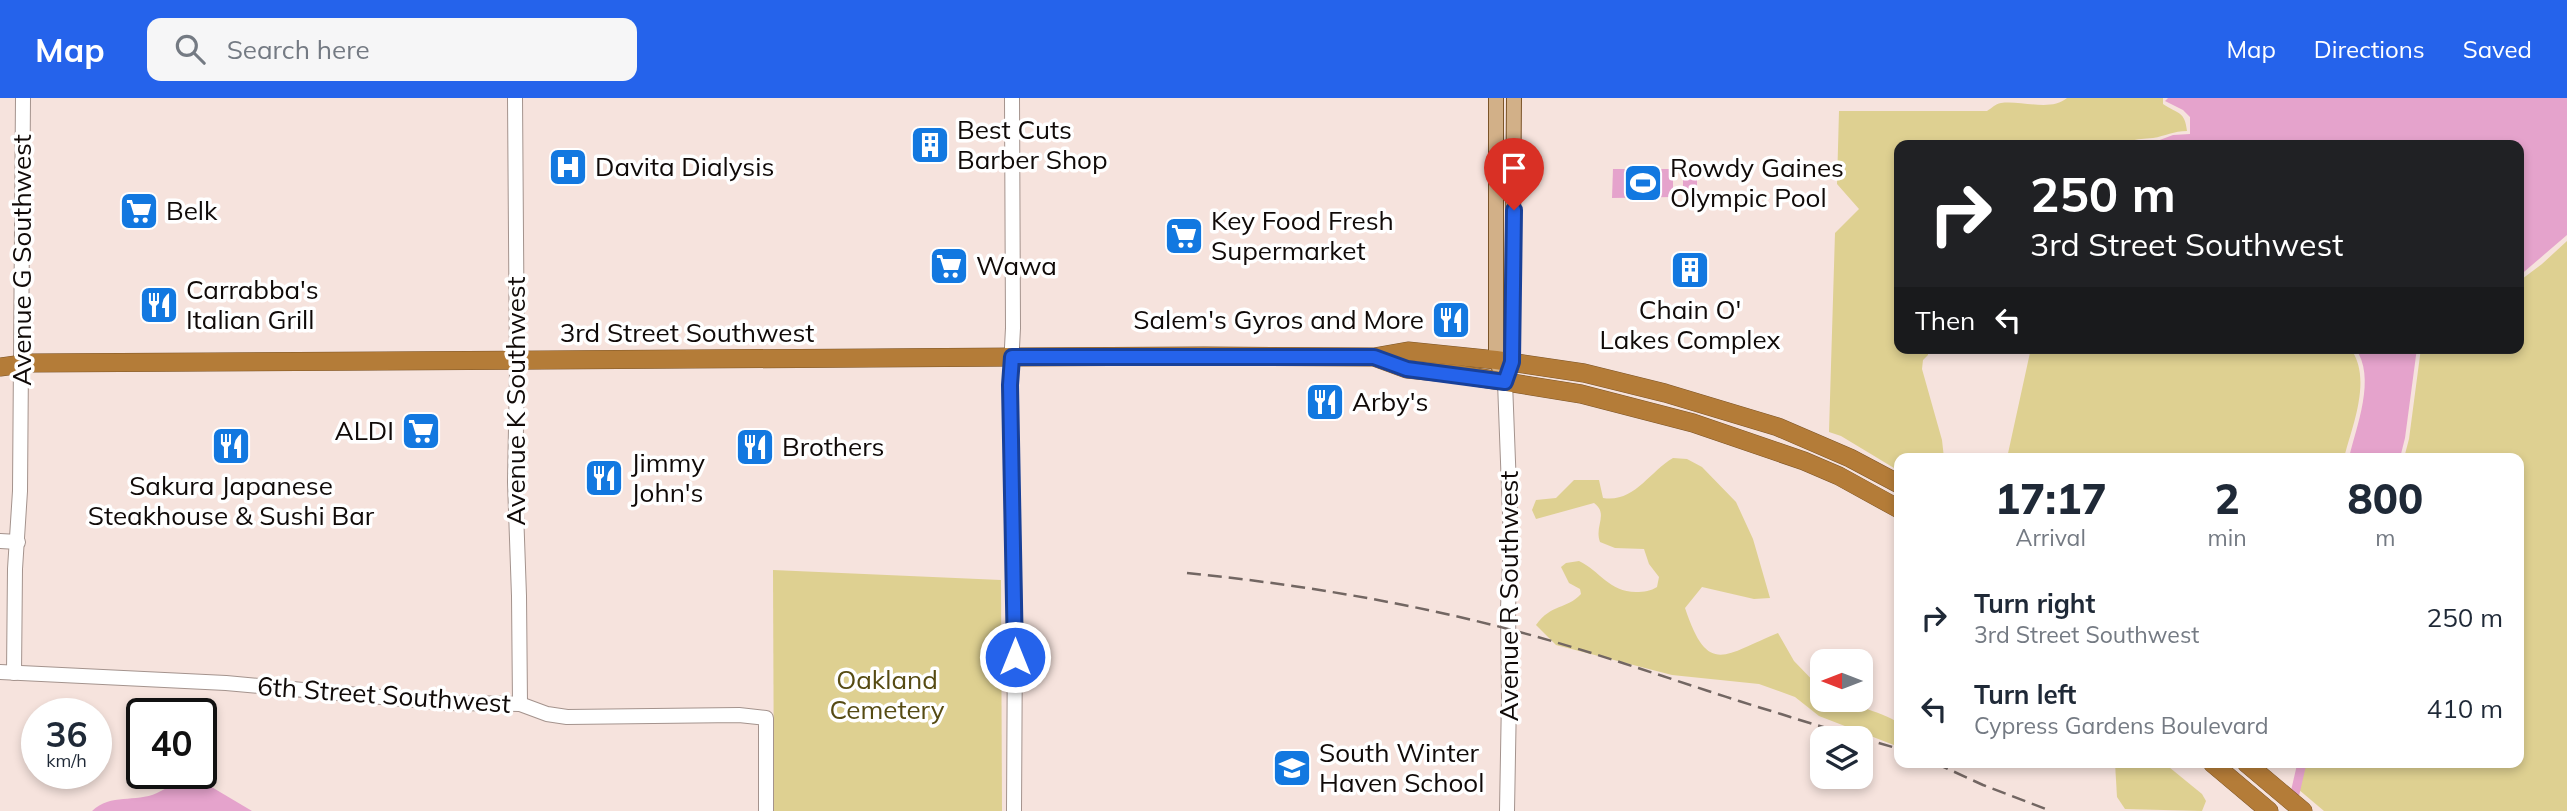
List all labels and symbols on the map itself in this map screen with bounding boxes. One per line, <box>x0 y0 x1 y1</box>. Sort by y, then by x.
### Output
place label: Best Cuts Barber Shop <box>957 113 1108 176</box>
building icon: Best Cuts Barber Shop <box>909 124 951 166</box>
street label: Avenue G Southwest <box>5 134 38 386</box>
pin <box>1484 138 1544 210</box>
hospital icon: Davita Dialysis <box>547 146 589 188</box>
place label: Davita Dialysis <box>595 150 774 183</box>
place label: Rowdy Gaines Olympic Pool <box>1670 151 1844 214</box>
sports icon: Rowdy Gaines Olympic Pool <box>1622 162 1664 204</box>
supermarket icon: Belk <box>118 190 160 232</box>
place label: Belk <box>166 194 218 227</box>
place label: Key Food Fresh Supermarket <box>1211 204 1394 267</box>
supermarket icon: Key Food Fresh Supermarket <box>1163 215 1205 257</box>
supermarket icon: Wawa <box>928 245 970 287</box>
place label: Wawa <box>976 249 1057 282</box>
building icon: Chain O' Lakes Complex <box>1669 249 1711 291</box>
place label: Carrabba's Italian Grill <box>186 273 319 336</box>
street label: Avenue K Southwest <box>499 276 532 526</box>
restaurant icon: Carrabba's Italian Grill <box>138 284 180 326</box>
place label: Chain O' Lakes Complex <box>1600 293 1781 356</box>
restaurant icon: Salem's Gyros and More <box>1430 299 1472 341</box>
place label: Salem's Gyros and More <box>1133 303 1424 336</box>
street label: 3rd Street Southwest <box>560 316 814 349</box>
restaurant icon: Arby's <box>1304 381 1346 423</box>
place label: Arby's <box>1352 385 1428 418</box>
supermarket icon: ALDI <box>400 410 442 452</box>
place label: ALDI <box>335 414 394 447</box>
restaurant icon: Sakura Japanese Steakhouse & Sushi Bar <box>210 425 252 467</box>
restaurant icon: Brothers <box>734 426 776 468</box>
place label: Brothers <box>782 430 884 463</box>
place label: Jimmy John's <box>631 446 705 509</box>
restaurant icon: Jimmy John's <box>583 457 625 499</box>
place label: Sakura Japanese Steakhouse & Sushi Bar <box>88 469 375 532</box>
street label: Avenue R Southwest <box>1492 471 1525 721</box>
position arrow <box>978 620 1052 694</box>
north arrow <box>1810 649 1872 712</box>
park label: Oakland Cemetery <box>829 663 945 726</box>
street label: 6th Street Southwest <box>256 669 512 720</box>
speed limit sign: 40 <box>126 698 217 789</box>
place label: South Winter Haven School <box>1319 736 1484 799</box>
school or university icon: South Winter Haven School <box>1271 747 1313 789</box>

